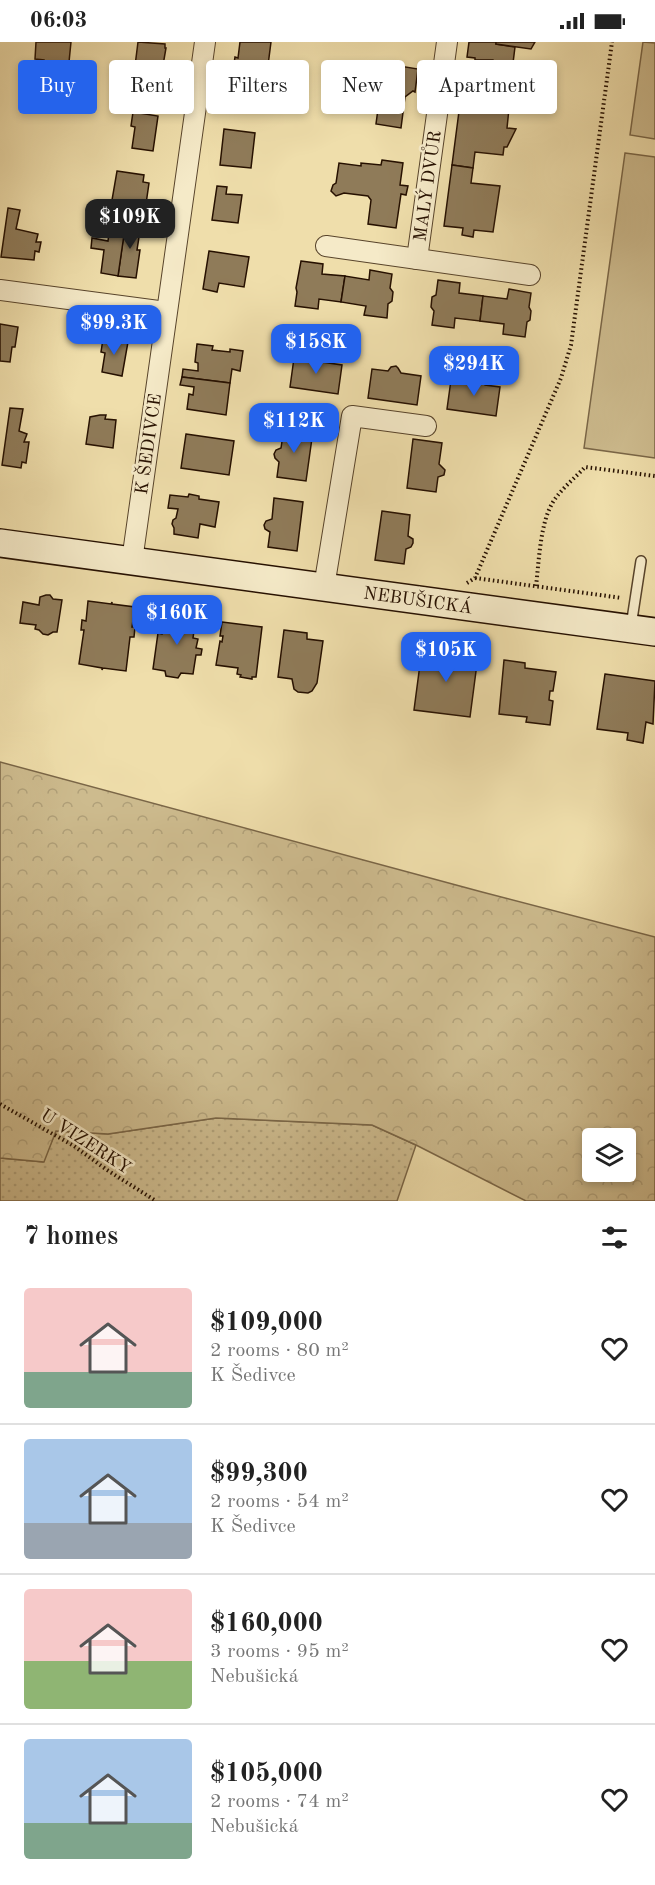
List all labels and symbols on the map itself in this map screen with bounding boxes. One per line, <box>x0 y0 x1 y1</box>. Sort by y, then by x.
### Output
street label: MALÝ DVŮR <box>406 129 445 243</box>
pin: $109K <box>88 199 172 250</box>
pin: $99.3K <box>65 305 163 356</box>
pin: $158K <box>274 324 358 375</box>
pin: $294K <box>432 346 516 397</box>
street label: K ŠEDIVCE <box>128 392 165 496</box>
pin: $112K <box>252 403 336 454</box>
street label: NEBUŠICKÁ <box>362 579 475 618</box>
pin: $160K <box>135 595 219 646</box>
pin: $105K <box>404 632 488 683</box>
street label: U VIZERKY <box>37 1106 134 1178</box>

